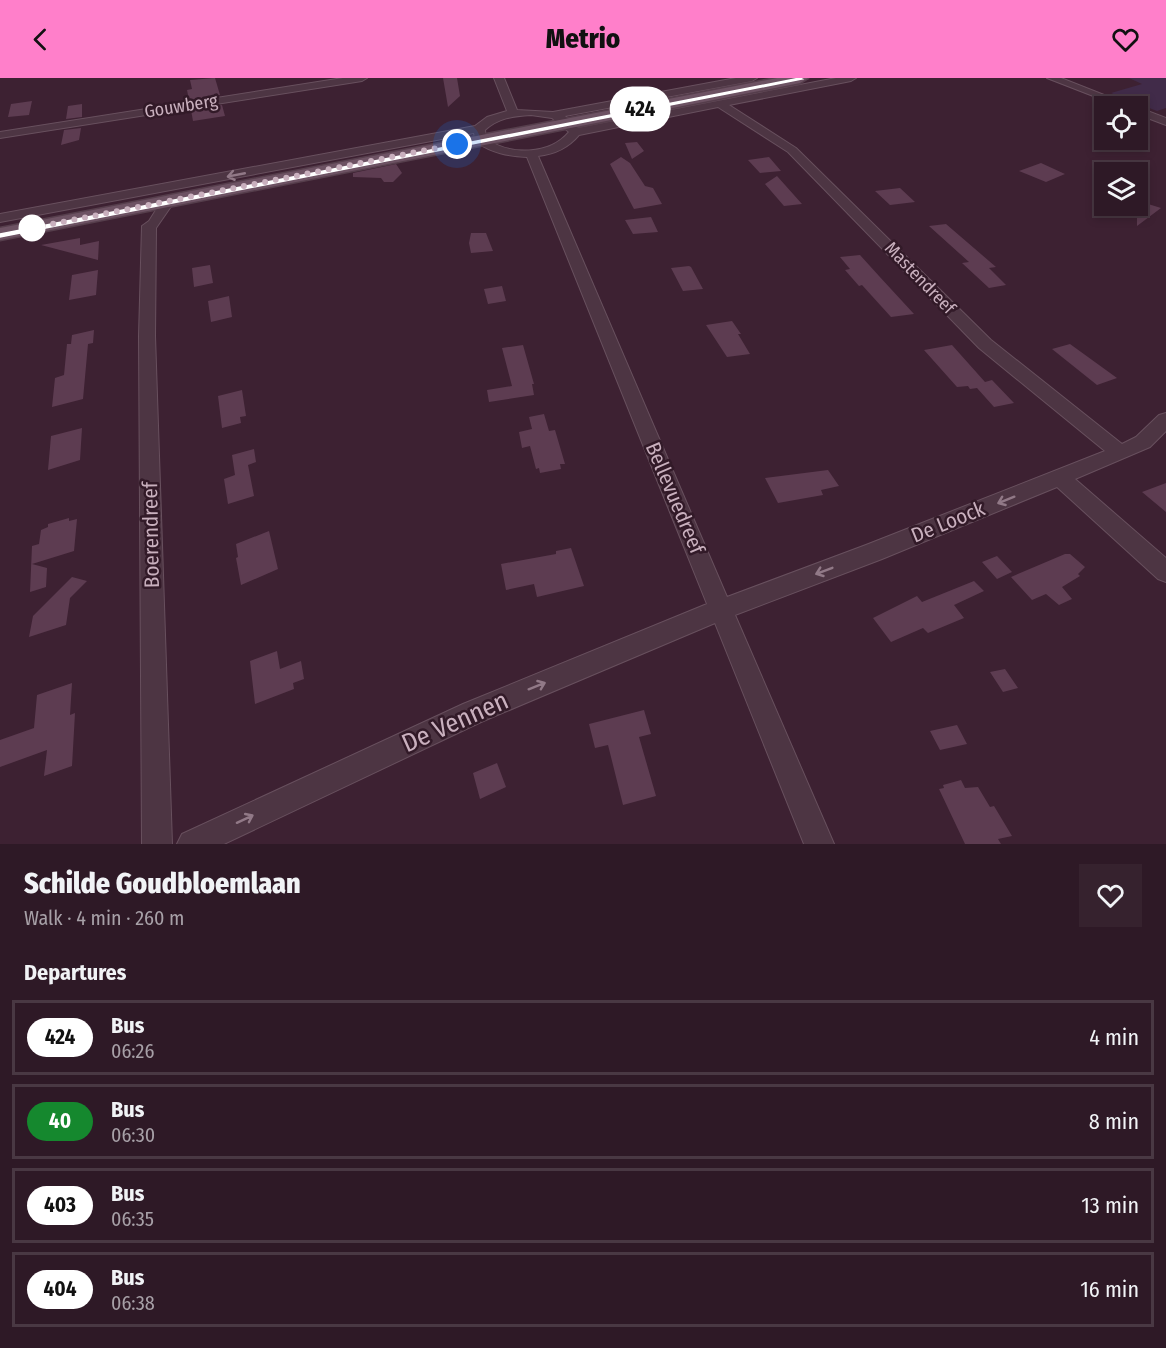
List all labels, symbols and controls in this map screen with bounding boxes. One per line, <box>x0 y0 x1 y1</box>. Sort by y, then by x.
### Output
icon: back <box>24 23 57 56</box>
text: Metrio <box>546 23 620 55</box>
icon: heart <box>1109 23 1142 56</box>
street label: Gouwberg <box>143 89 220 123</box>
line badge: 424 <box>606 90 674 129</box>
text: 424 <box>625 96 655 122</box>
map controls <box>1094 96 1148 216</box>
button: locate <box>1094 96 1148 150</box>
your location <box>442 129 472 159</box>
button: layers <box>1094 162 1148 216</box>
one-way arrow <box>227 170 246 181</box>
unlabelled marker <box>19 215 45 241</box>
street label: Mastendreef <box>880 237 961 320</box>
street label: Bellevuedreef <box>640 438 711 559</box>
street label: Boerendreef <box>137 480 165 588</box>
street label: De Loock <box>907 495 989 549</box>
one-way arrow <box>997 495 1016 506</box>
one-way arrow <box>815 566 834 577</box>
one-way arrow <box>528 680 546 691</box>
street label: De Vennen <box>397 685 513 759</box>
one-way arrow <box>236 813 254 825</box>
button: heart <box>1079 864 1142 927</box>
text: Schilde Goudbloemlaan <box>24 867 301 900</box>
text: Walk · 4 min · 260 m <box>24 906 184 930</box>
text: Departures <box>24 959 126 986</box>
text: Bus <box>111 1012 144 1039</box>
text: 424 <box>45 1024 75 1050</box>
text: 4 min <box>1089 1024 1139 1051</box>
text: 06:26 <box>111 1039 154 1063</box>
text: Bus <box>111 1096 144 1123</box>
text: 40 <box>49 1108 71 1134</box>
text: 8 min <box>1089 1108 1139 1135</box>
text: 06:30 <box>111 1123 155 1147</box>
text: Bus <box>111 1180 144 1207</box>
text: 403 <box>44 1192 76 1218</box>
text: 13 min <box>1081 1192 1139 1219</box>
text: 06:35 <box>111 1207 154 1231</box>
text: Bus <box>111 1264 144 1291</box>
text: 404 <box>43 1276 77 1302</box>
text: 16 min <box>1080 1276 1139 1303</box>
text: 06:38 <box>111 1291 155 1315</box>

